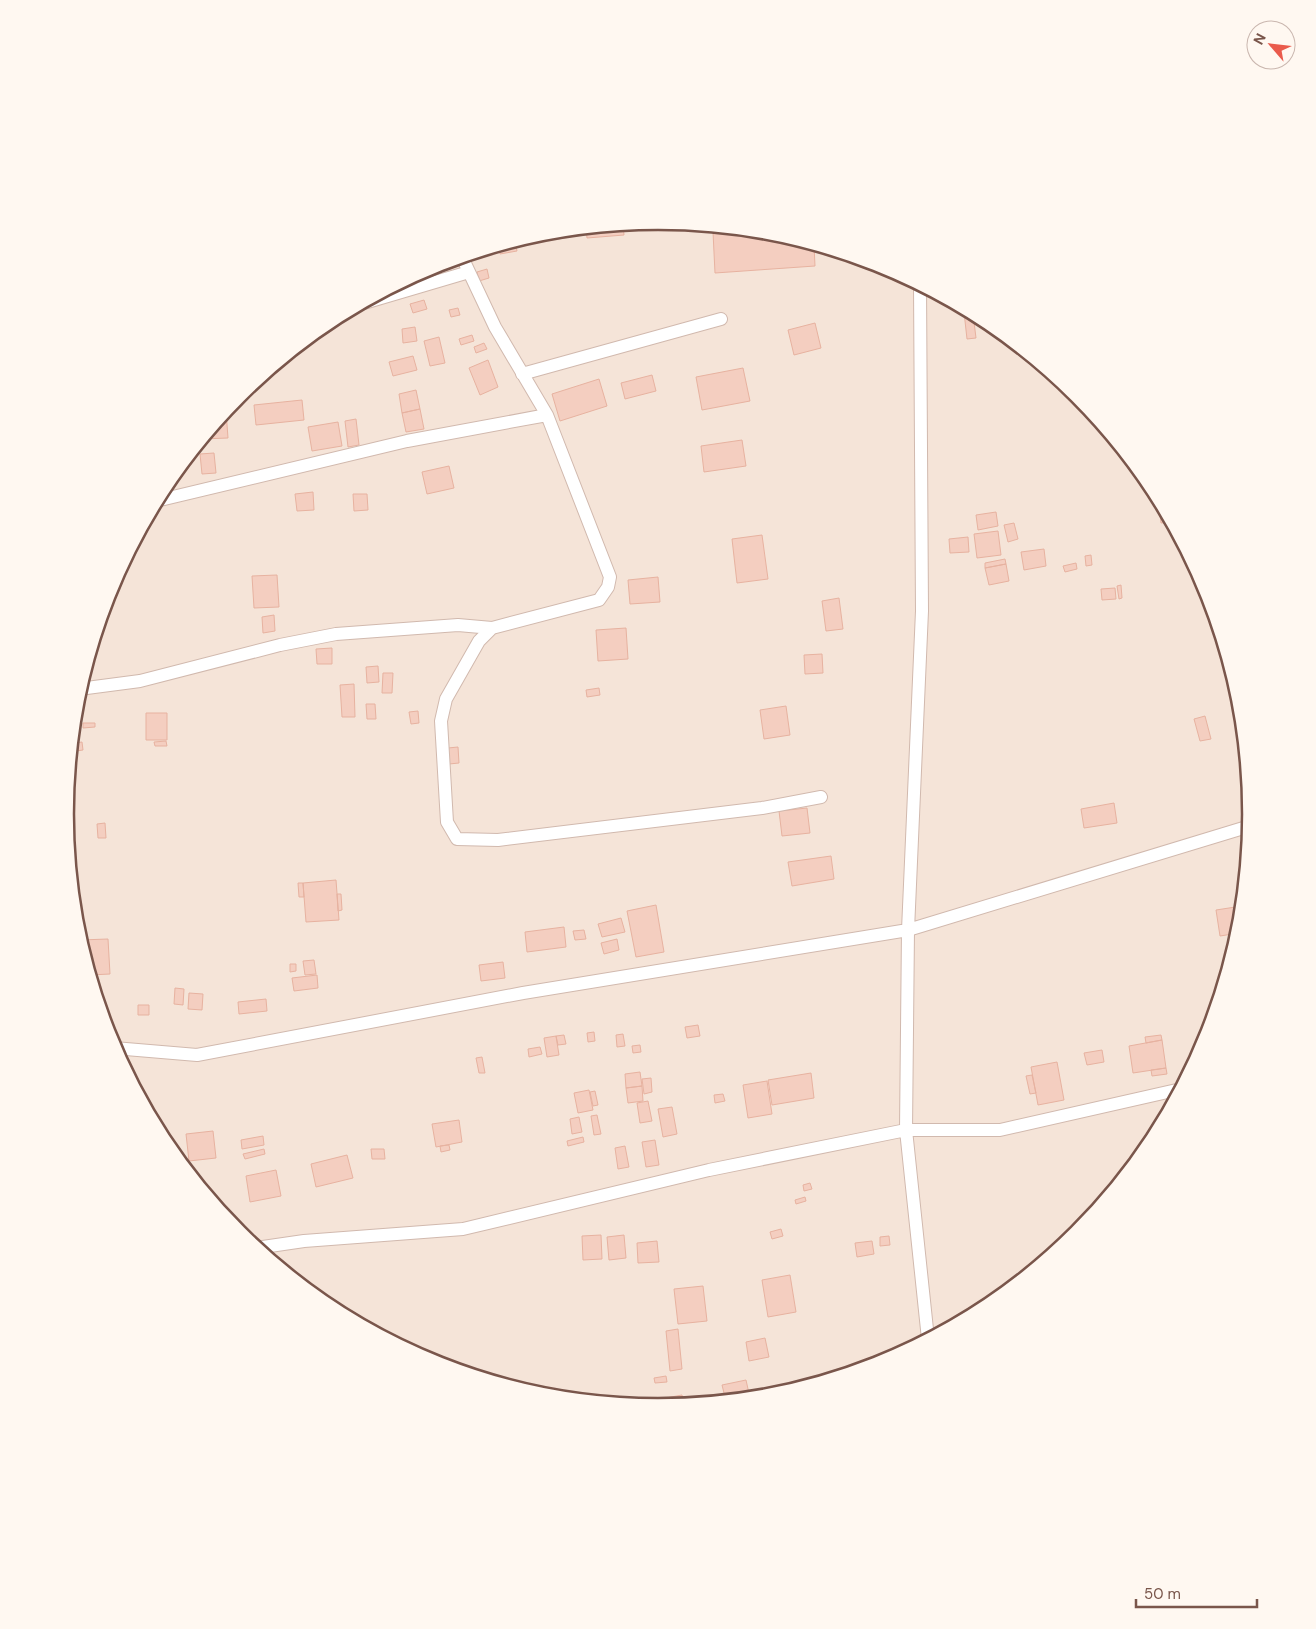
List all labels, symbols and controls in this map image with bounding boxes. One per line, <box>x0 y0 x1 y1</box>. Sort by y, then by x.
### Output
north arrow <box>1246 20 1296 70</box>
text: N <box>1249 30 1270 48</box>
scale bar <box>1136 1576 1257 1608</box>
text: 50 m <box>1144 1584 1181 1604</box>

